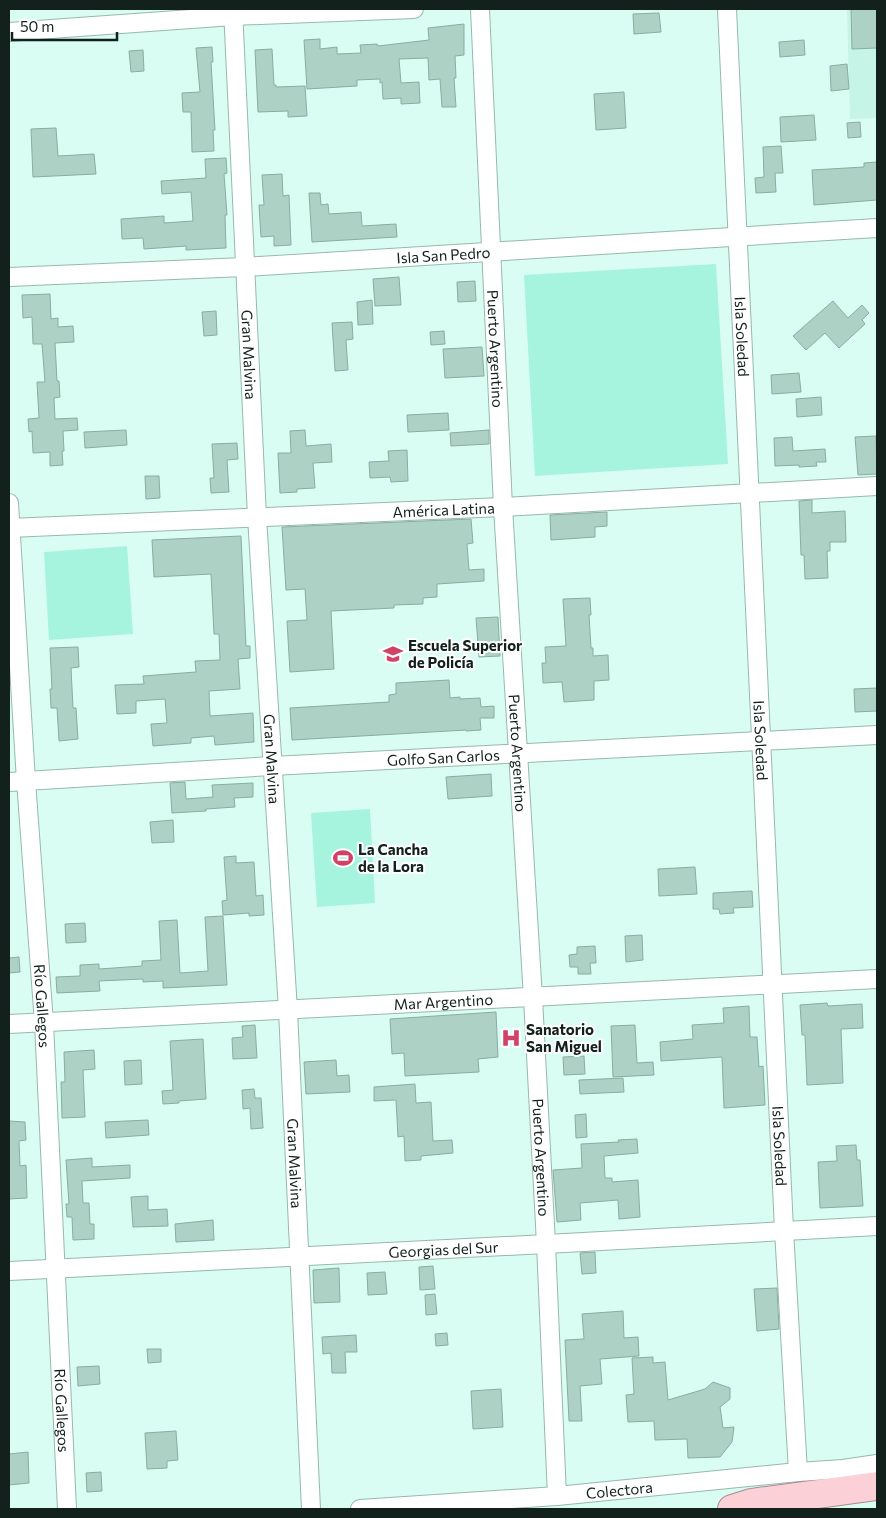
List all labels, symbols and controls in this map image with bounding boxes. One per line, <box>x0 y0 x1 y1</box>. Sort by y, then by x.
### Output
scale bar <box>12 10 118 42</box>
text: 50 m <box>20 17 54 35</box>
street label: Isla San Pedro <box>396 243 491 267</box>
street label: Puerto Argentino <box>484 289 507 408</box>
street label: Isla Soledad <box>731 296 753 377</box>
street label: Gran Malvina <box>238 309 260 400</box>
street label: América Latina <box>392 498 495 521</box>
place label: Escuela Superior de Policía <box>408 636 522 671</box>
school or university icon: Escuela Superior de Policía <box>382 643 404 665</box>
street label: Puerto Argentino <box>505 694 531 813</box>
street label: Isla Soledad <box>750 700 772 781</box>
street label: Gran Malvina <box>260 713 284 804</box>
street label: Golfo San Carlos <box>386 745 500 769</box>
place label: La Cancha de la Lora <box>358 840 428 875</box>
sports icon: La Cancha de la Lora <box>332 847 354 869</box>
street label: Río Gallegos <box>31 963 54 1048</box>
street label: Mar Argentino <box>393 990 494 1013</box>
place label: Sanatorio San Miguel <box>526 1020 602 1055</box>
hospital icon: Sanatorio San Miguel <box>500 1027 522 1049</box>
street label: Puerto Argentino <box>529 1098 554 1217</box>
street label: Isla Soledad <box>769 1105 791 1186</box>
street label: Gran Malvina <box>284 1118 306 1209</box>
street label: Georgias del Sur <box>388 1237 499 1261</box>
street label: Río Gallegos <box>51 1368 73 1453</box>
street label: Colectora <box>585 1478 654 1502</box>

